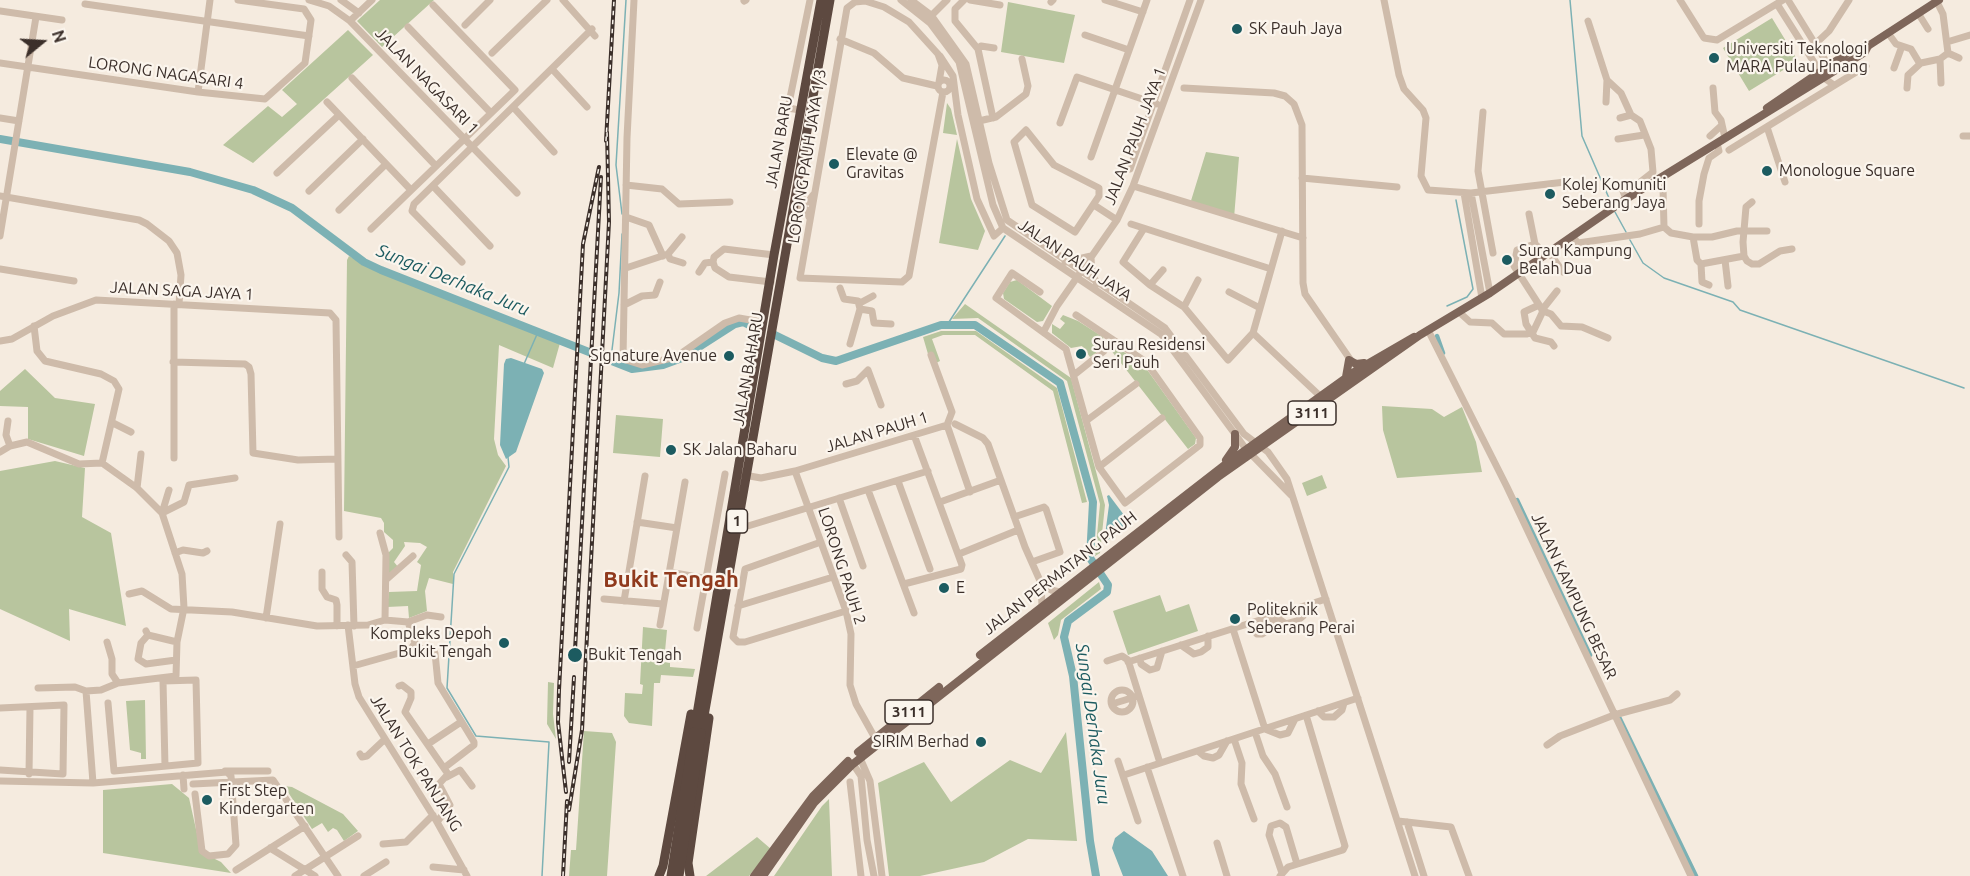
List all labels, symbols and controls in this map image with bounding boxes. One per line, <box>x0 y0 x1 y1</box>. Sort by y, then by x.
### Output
north arrow <box>12 12 72 72</box>
place label: SK Pauh Jaya <box>1249 19 1342 39</box>
marker: SK Pauh Jaya <box>1230 22 1244 36</box>
street label: JALAN NAGASARI 1 <box>371 24 483 138</box>
text: N <box>49 28 70 45</box>
place label: Universiti Teknologi MARA Pulau Pinang <box>1726 39 1868 77</box>
marker: Universiti Teknologi MARA Pulau Pinang <box>1707 51 1721 65</box>
street label: LORONG NAGASARI 4 <box>87 53 245 93</box>
street label: JALAN PAUH JAYA 1 <box>1100 65 1170 207</box>
street label: LORONG PAUH JAYA 1/3 <box>784 67 830 245</box>
street label: JALAN BARU <box>761 94 797 190</box>
place label: Elevate @ Gravitas <box>846 145 918 183</box>
marker: Elevate @ Gravitas <box>827 157 841 171</box>
place label: Monologue Square <box>1779 161 1915 181</box>
marker: Monologue Square <box>1760 164 1774 178</box>
place label: Kolej Komuniti Seberang Jaya <box>1562 175 1667 213</box>
marker: Kolej Komuniti Seberang Jaya <box>1543 187 1557 201</box>
street label: JALAN PAUH JAYA <box>1015 215 1135 305</box>
water label: Sungai Derhaka Juru <box>373 239 533 321</box>
place label: Surau Kampung Belah Dua <box>1519 241 1632 279</box>
marker: Surau Kampung Belah Dua <box>1500 253 1514 267</box>
street label: JALAN SAGA JAYA 1 <box>110 278 254 304</box>
street label: JALAN BAHARU <box>729 311 767 427</box>
place label: Surau Residensi Seri Pauh <box>1093 335 1205 373</box>
place label: Signature Avenue <box>590 346 717 366</box>
marker: Surau Residensi Seri Pauh <box>1074 347 1088 361</box>
marker: Signature Avenue <box>722 349 736 363</box>
road number: 3111 <box>1288 401 1336 425</box>
street label: JALAN PAUH 1 <box>823 407 931 457</box>
place label: SK Jalan Baharu <box>683 440 797 460</box>
marker: SK Jalan Baharu <box>664 443 678 457</box>
street label: LORONG PAUH 2 <box>814 505 870 627</box>
street label: JALAN PERMATANG PAUH <box>979 507 1141 639</box>
road number: 1 <box>726 509 748 533</box>
street label: JALAN KAMPUNG BESAR <box>1527 510 1621 682</box>
district label: Bukit Tengah <box>603 567 739 593</box>
place label: E <box>956 578 965 598</box>
marker: E <box>937 581 951 595</box>
place label: Politeknik Seberang Perai <box>1247 600 1355 638</box>
marker: Politeknik Seberang Perai <box>1228 612 1242 626</box>
place label: Kompleks Depoh Bukit Tengah <box>370 624 492 662</box>
marker: Kompleks Depoh Bukit Tengah <box>497 636 511 650</box>
water label: Sungai Derhaka Juru <box>1071 642 1115 806</box>
place label: Bukit Tengah <box>588 645 682 665</box>
marker: Bukit Tengah <box>566 646 584 664</box>
street label: JALAN TOK PANJANG <box>366 691 466 835</box>
road number: 3111 <box>885 700 933 724</box>
place label: SIRIM Berhad <box>873 732 969 752</box>
marker: SIRIM Berhad <box>974 735 988 749</box>
place label: First Step Kindergarten <box>219 781 314 819</box>
marker: First Step Kindergarten <box>200 793 214 807</box>

